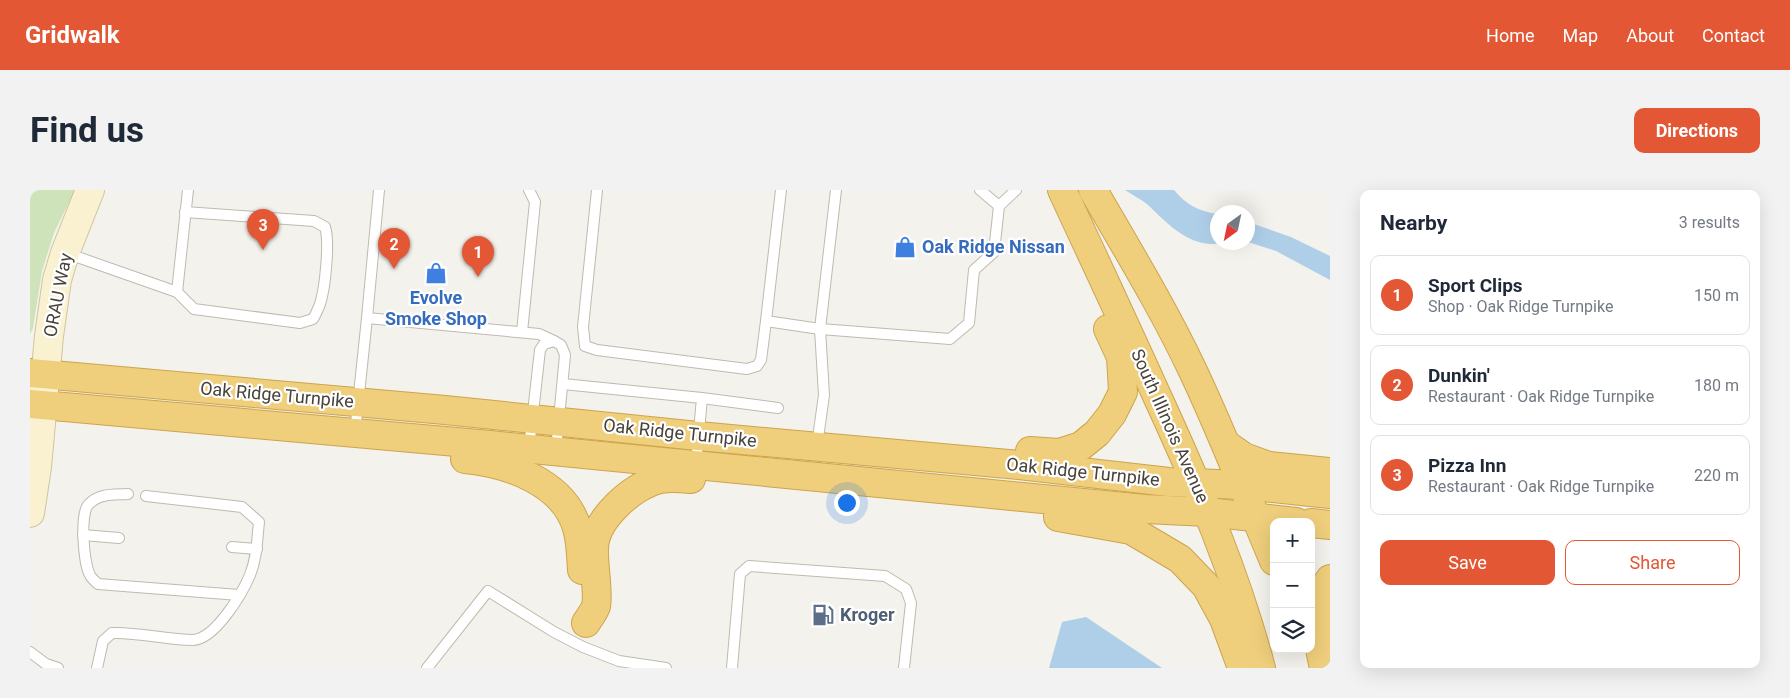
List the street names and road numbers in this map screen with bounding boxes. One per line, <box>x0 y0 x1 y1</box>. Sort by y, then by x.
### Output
street label: ORAU Way <box>39 251 76 339</box>
street label: South Illinois Avenue <box>1127 346 1214 506</box>
street label: Oak Ridge Turnpike <box>199 377 355 412</box>
street label: Oak Ridge Turnpike <box>602 414 758 451</box>
street label: Oak Ridge Turnpike <box>1005 453 1161 490</box>

